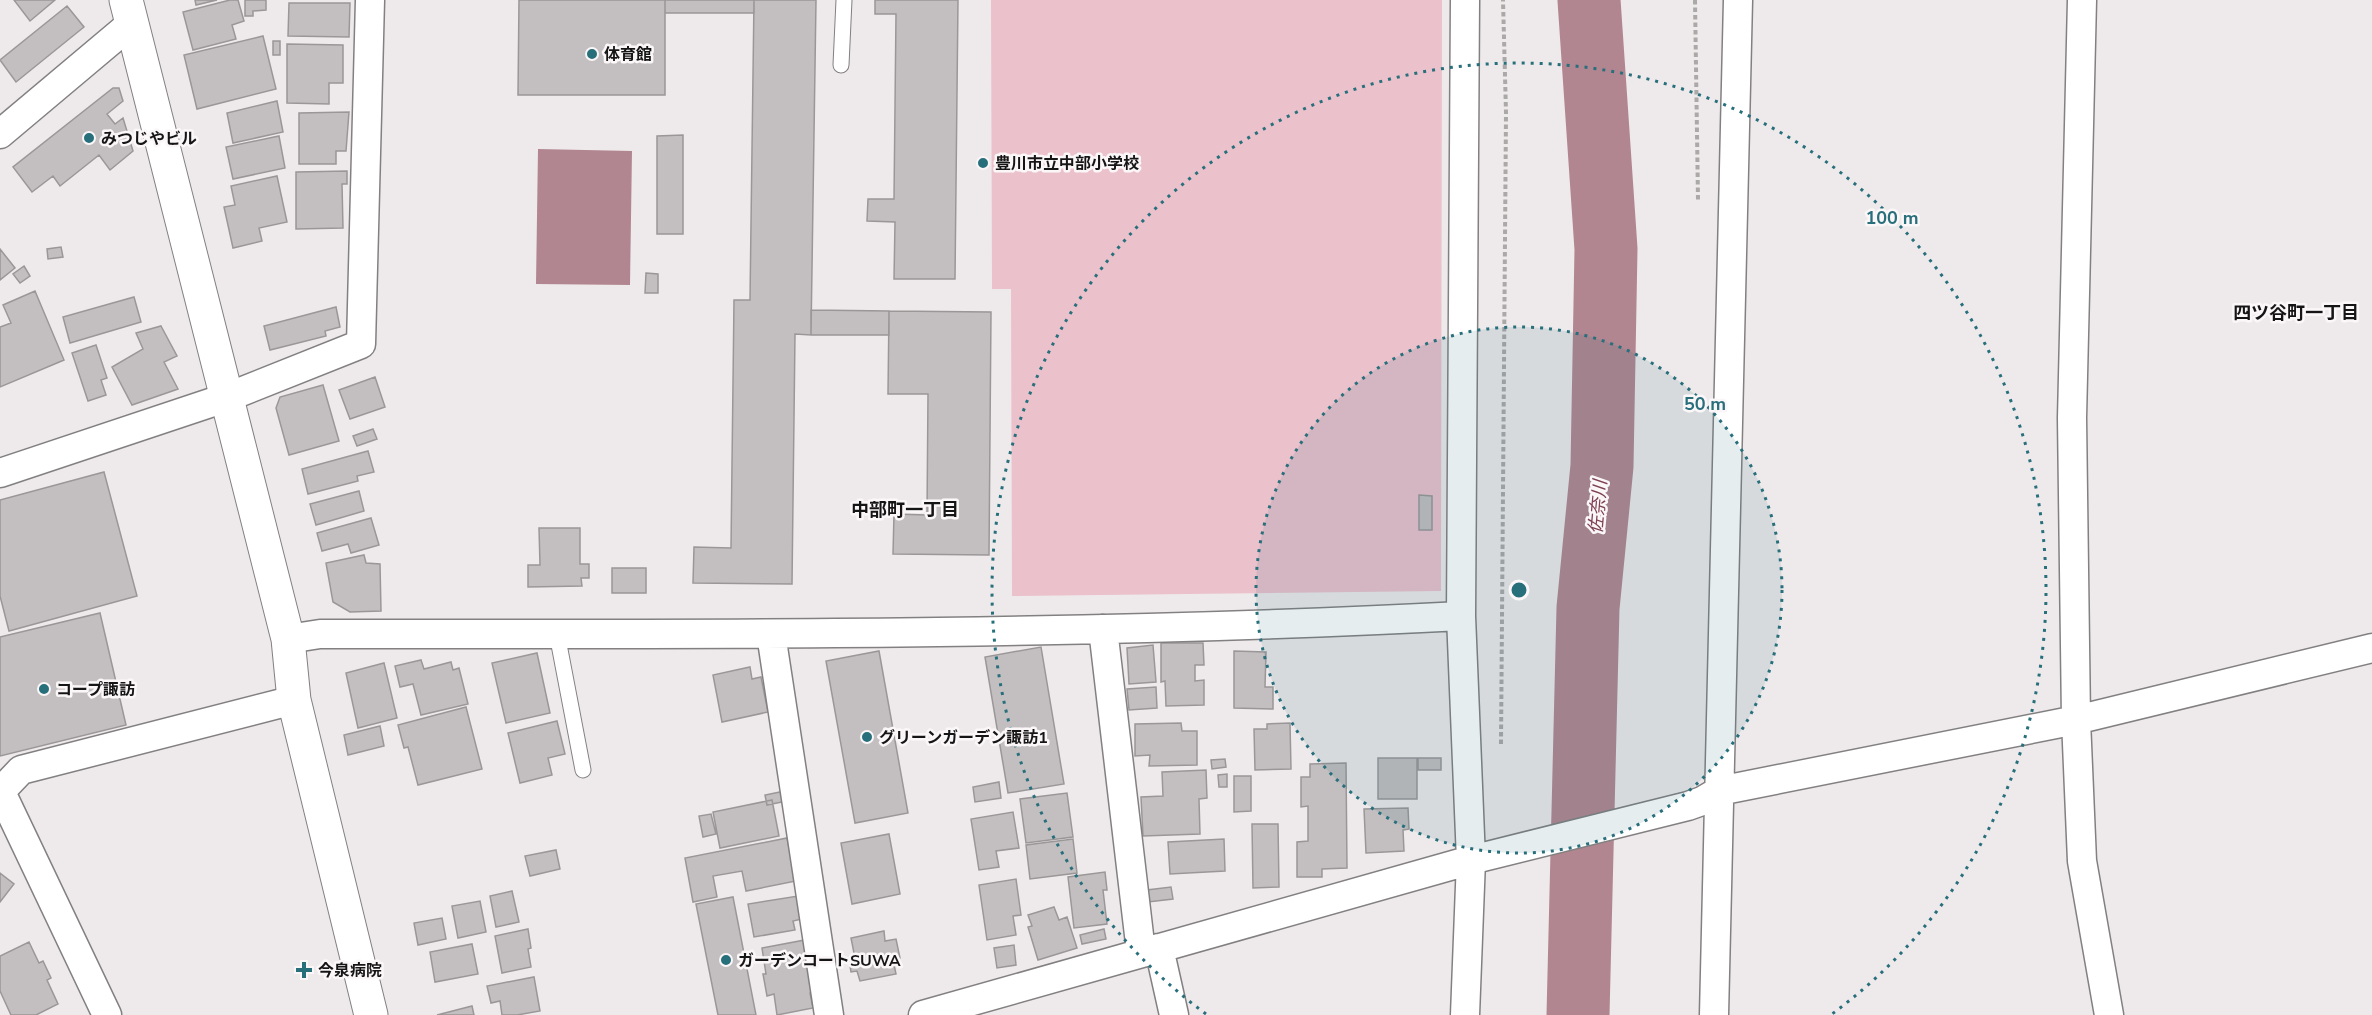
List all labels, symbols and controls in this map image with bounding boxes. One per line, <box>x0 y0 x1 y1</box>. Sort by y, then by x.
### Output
place label: 体育館 <box>604 44 652 66</box>
marker: 体育館 <box>585 47 599 61</box>
place label: みつじやビル <box>101 128 197 150</box>
marker: みつじやビル <box>82 131 96 145</box>
place label: 豊川市立中部小学校 <box>995 153 1139 175</box>
marker: 豊川市立中部小学校 <box>976 156 990 170</box>
text: 100 m <box>1865 206 1919 230</box>
district label: 四ツ谷町一丁目 <box>2233 301 2359 325</box>
text: 50 m <box>1684 392 1726 416</box>
water label: 佐奈川 <box>1584 477 1612 535</box>
district label: 中部町一丁目 <box>851 498 959 522</box>
centre of rings <box>1509 580 1529 600</box>
place label: コープ諏訪 <box>56 679 135 701</box>
marker: コープ諏訪 <box>37 682 51 696</box>
place label: グリーンガーデン諏訪1 <box>879 727 1048 749</box>
marker: グリーンガーデン諏訪1 <box>860 730 874 744</box>
place label: ガーデンコートSUWA <box>738 950 901 972</box>
marker: ガーデンコートSUWA <box>719 953 733 967</box>
place label: 今泉病院 <box>318 960 382 982</box>
marker: 今泉病院 <box>295 961 313 979</box>

